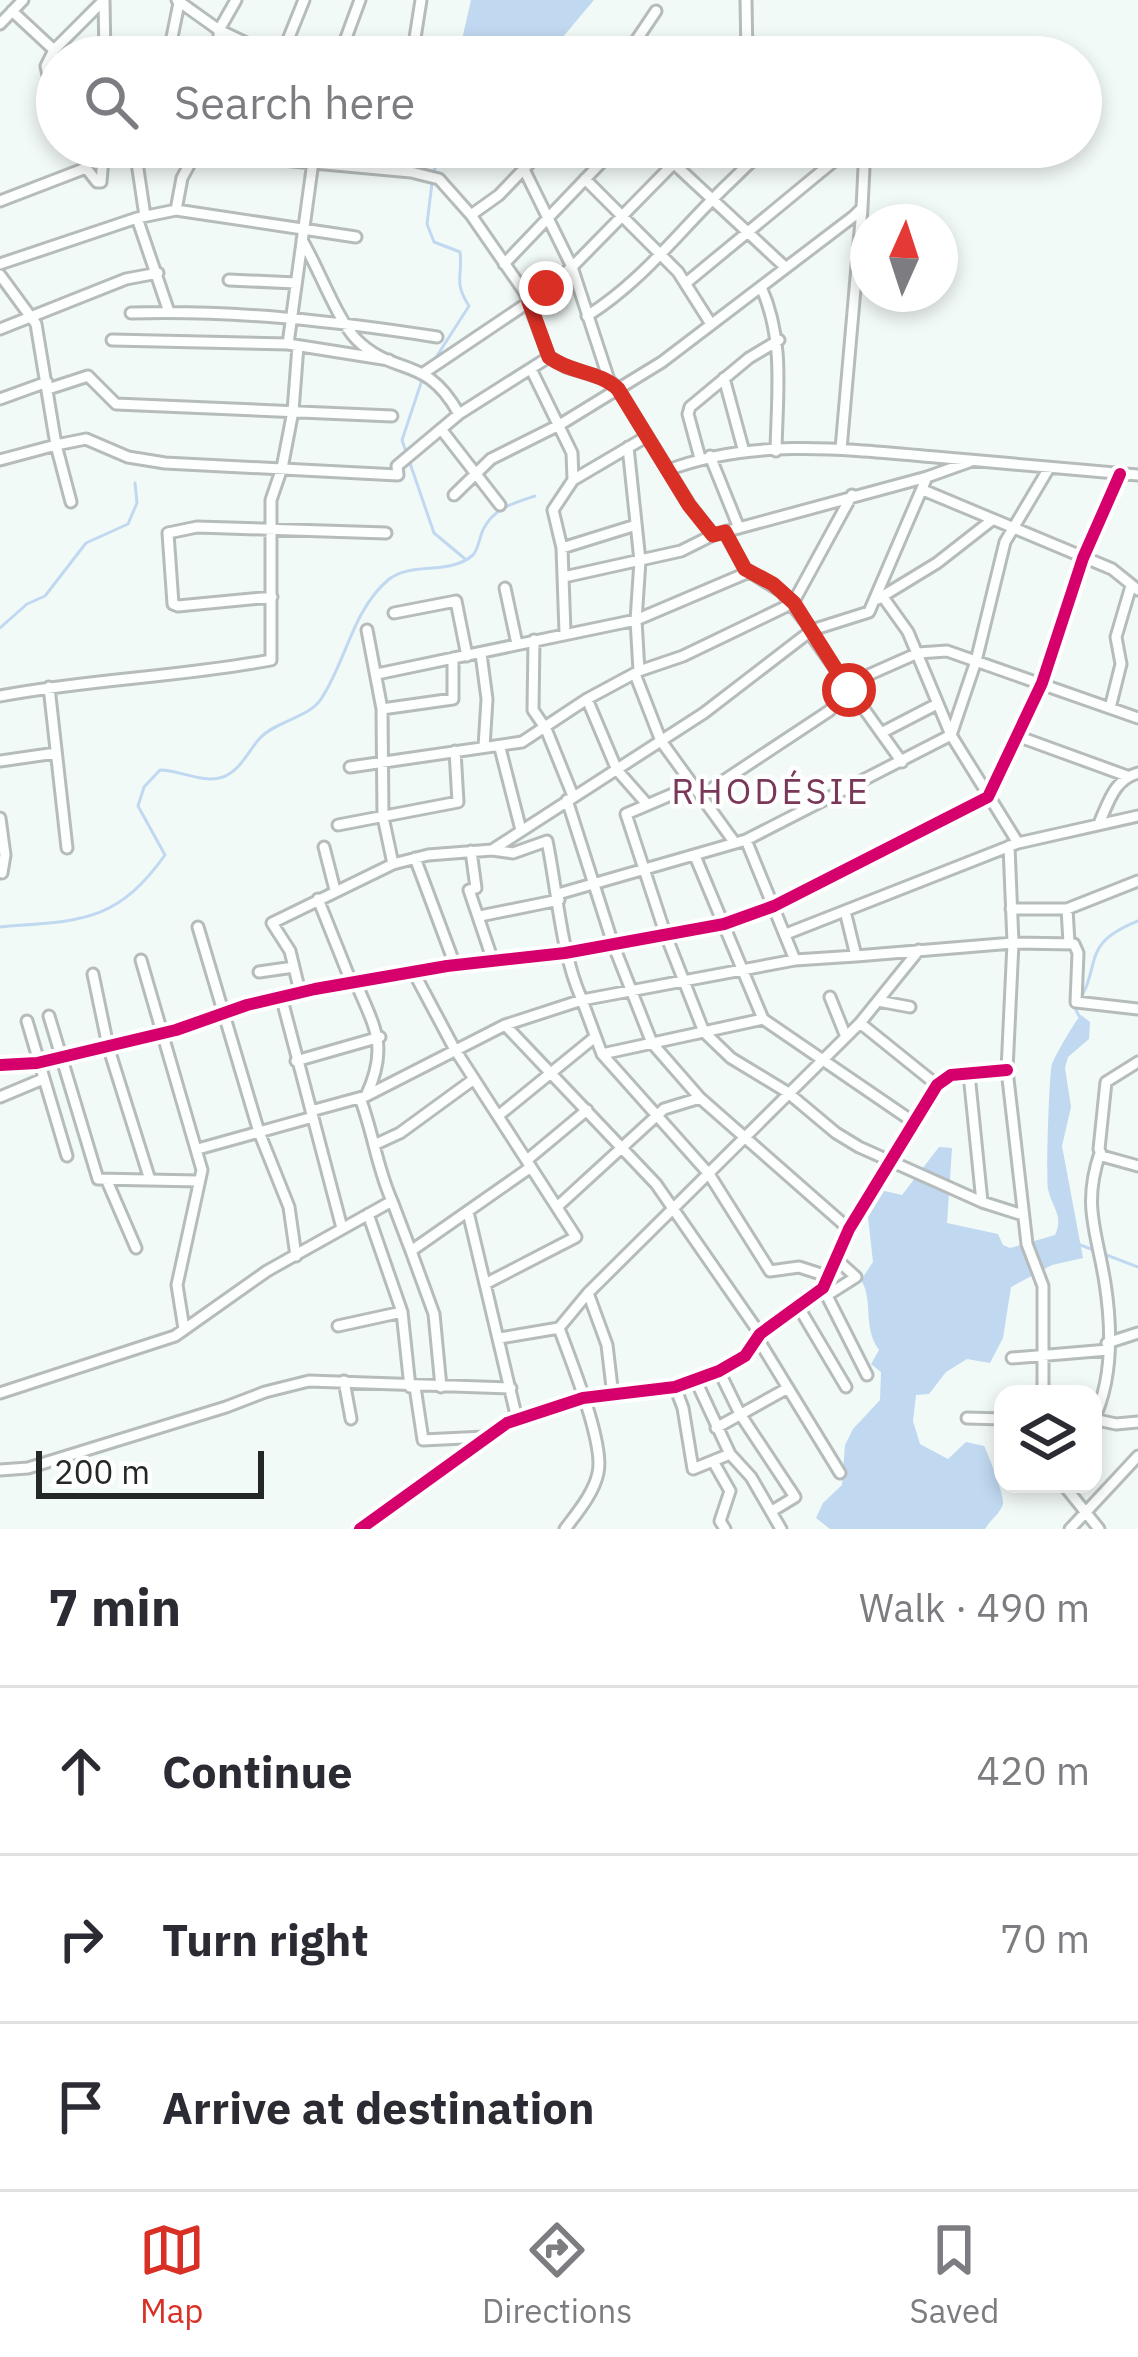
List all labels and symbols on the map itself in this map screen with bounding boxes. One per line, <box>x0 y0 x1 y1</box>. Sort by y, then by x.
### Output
north arrow <box>850 204 958 312</box>
route end <box>519 261 573 315</box>
route start <box>822 663 876 717</box>
district label: RHODÉSIE <box>671 767 871 814</box>
scale bar <box>36 1445 264 1498</box>

